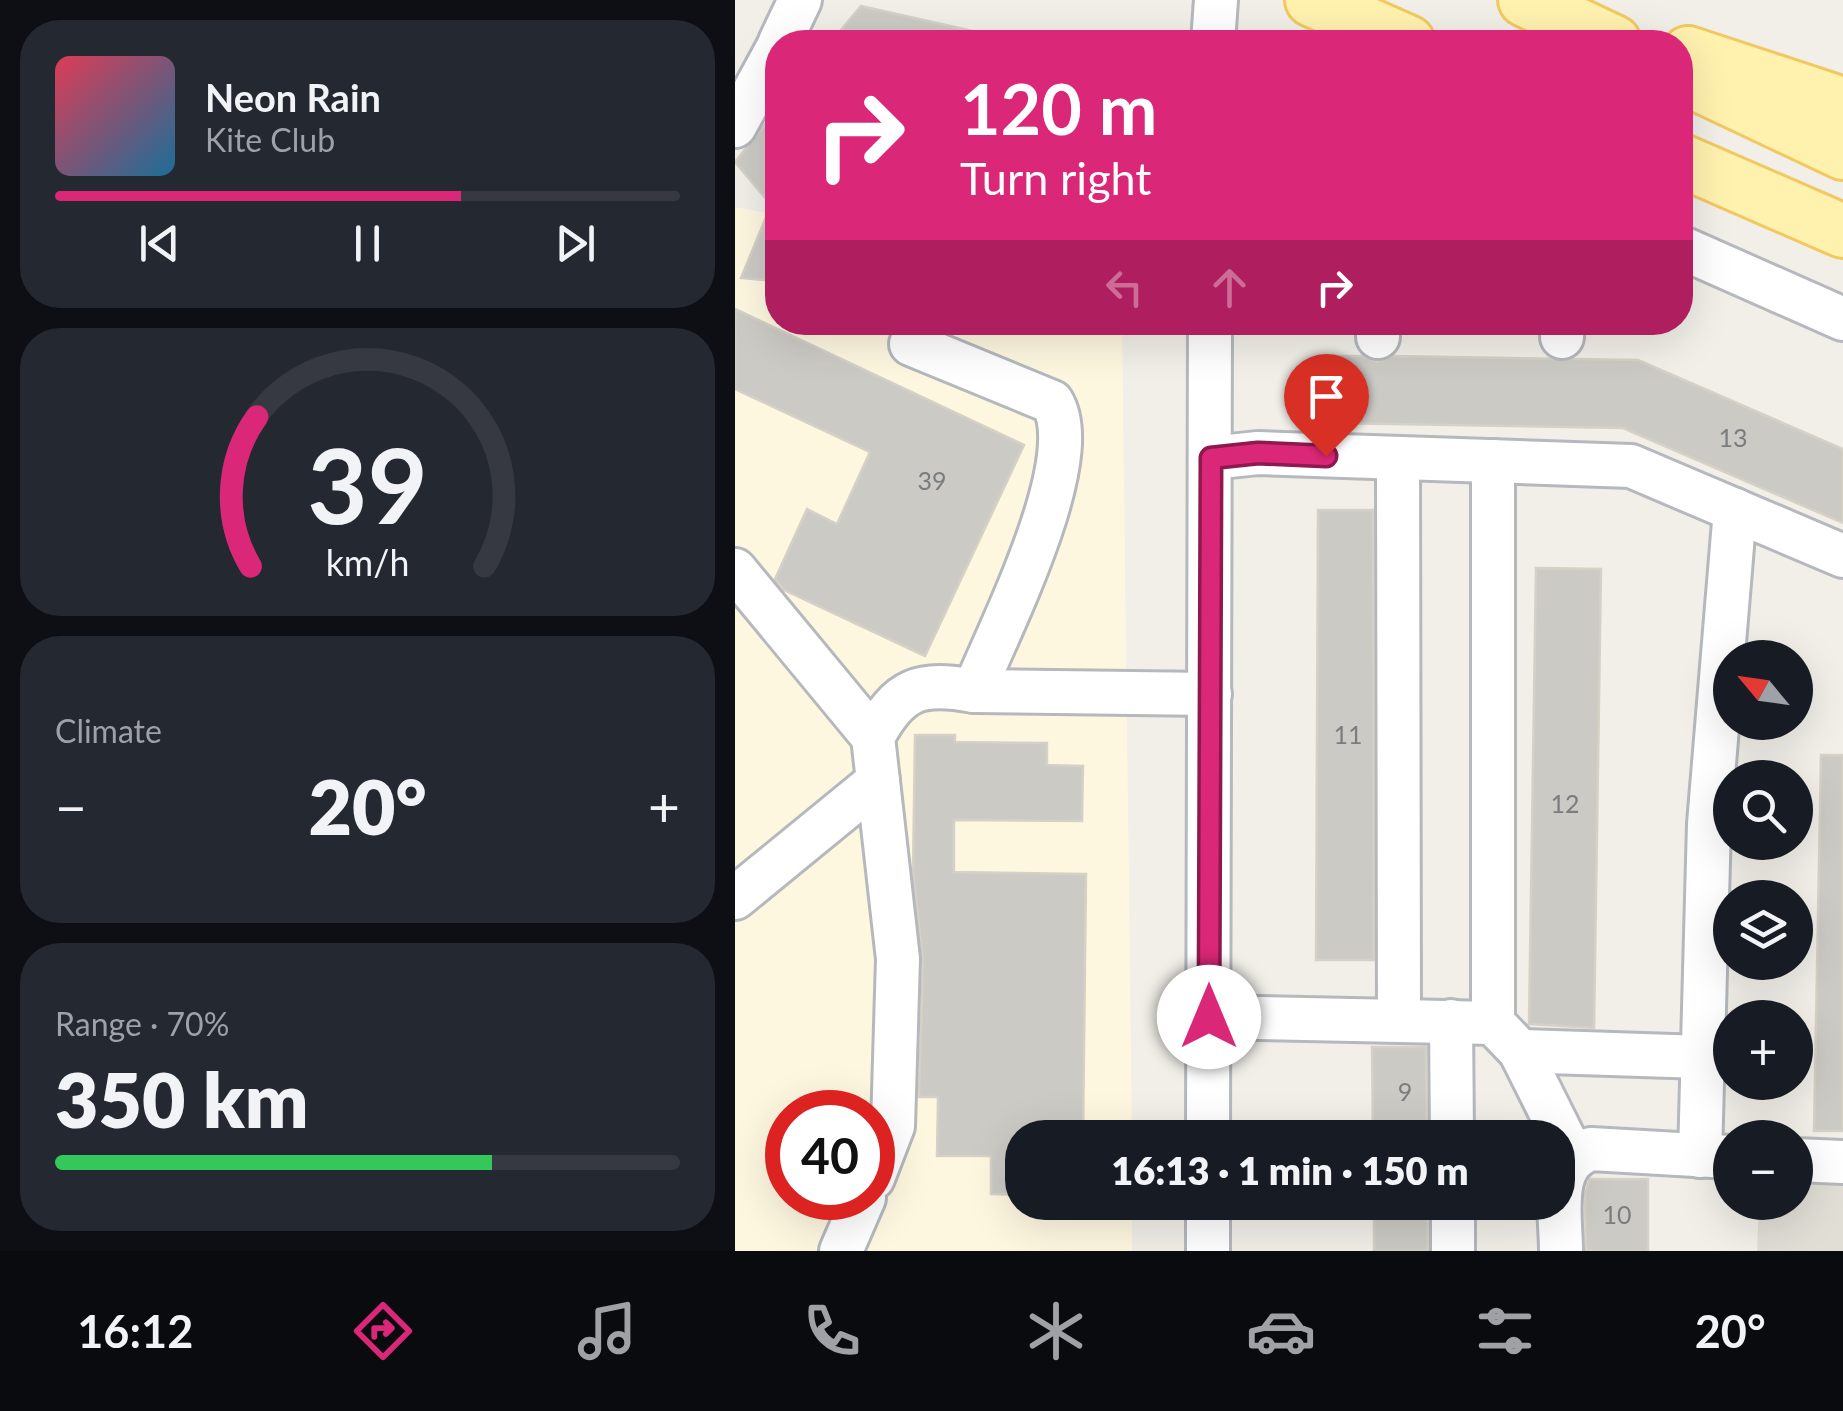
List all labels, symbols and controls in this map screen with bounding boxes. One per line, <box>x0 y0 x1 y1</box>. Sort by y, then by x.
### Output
text: 120 m <box>960 66 1157 150</box>
icon: right <box>795 70 925 200</box>
text: Neon Rain <box>205 74 381 120</box>
text: Kite Club <box>205 120 335 159</box>
text: Turn right <box>960 151 1151 205</box>
icon: previous <box>132 216 187 271</box>
icon: pause <box>340 216 395 271</box>
icon: next <box>548 216 603 271</box>
icon: left <box>1097 260 1152 315</box>
icon: ahead <box>1202 260 1257 315</box>
icon: right <box>1307 260 1362 315</box>
pin <box>1284 354 1369 457</box>
icon: arrive <box>1299 369 1354 424</box>
text: 39 <box>307 421 428 546</box>
house number: 13 <box>1718 422 1748 452</box>
house number: 39 <box>917 465 947 495</box>
text: km/h <box>326 541 409 584</box>
north arrow <box>1713 640 1813 740</box>
map controls <box>1713 640 1813 1220</box>
text: Climate <box>55 711 162 750</box>
house number: 11 <box>1333 719 1363 749</box>
button: search <box>1713 760 1813 860</box>
text: 20° <box>308 761 427 851</box>
text: − <box>55 773 87 839</box>
text: + <box>648 773 680 839</box>
house number: 12 <box>1550 788 1580 818</box>
button: layers <box>1713 880 1813 980</box>
position arrow <box>1157 965 1261 1069</box>
button: + <box>1713 1000 1813 1100</box>
text: Range · 70% <box>55 1004 229 1043</box>
text: 350 km <box>55 1054 309 1144</box>
house number: 9 <box>1398 1076 1412 1106</box>
speed limit sign: 40 <box>765 1090 895 1220</box>
button: − <box>1713 1120 1813 1220</box>
text: 16:13 · 1 min · 150 m <box>1111 1147 1469 1193</box>
house number: 10 <box>1602 1199 1632 1229</box>
icon: directions <box>348 1296 418 1366</box>
icon: music <box>572 1296 642 1366</box>
icon: phone <box>797 1296 867 1366</box>
icon: climate <box>1021 1296 1091 1366</box>
icon: car <box>1246 1296 1316 1366</box>
icon: filters <box>1470 1296 1540 1366</box>
text: 16:12 <box>77 1304 193 1358</box>
text: 20° <box>1695 1304 1766 1358</box>

